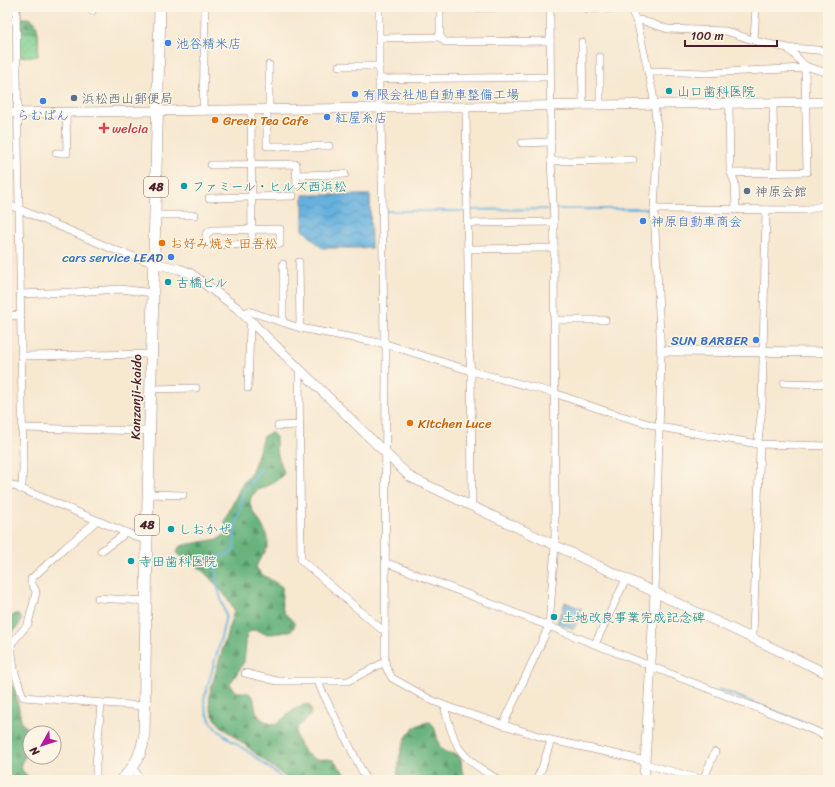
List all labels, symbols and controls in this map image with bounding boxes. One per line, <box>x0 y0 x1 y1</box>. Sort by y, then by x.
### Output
scale bar <box>685 22 777 48</box>
text: 100 m <box>691 25 724 47</box>
place label: 池谷精米店 <box>176 32 241 55</box>
marker: 池谷精米店 <box>163 38 173 48</box>
place label: 山口歯科医院 <box>677 80 755 103</box>
place label: 有限会社旭自動車整備工場 <box>363 83 519 106</box>
marker: 山口歯科医院 <box>664 86 674 96</box>
place label: 浜松西山郵便局 <box>82 87 173 110</box>
marker: 有限会社旭自動車整備工場 <box>350 89 360 99</box>
marker: 浜松西山郵便局 <box>69 93 79 103</box>
marker: らむぱん <box>38 96 48 106</box>
place label: らむぱん <box>17 104 69 127</box>
place label: 紅屋糸店 <box>335 106 387 129</box>
place label: Green Tea Cafe <box>223 109 308 132</box>
marker: 紅屋糸店 <box>322 112 332 122</box>
marker: Green Tea Cafe <box>210 115 220 125</box>
place label: welcia <box>112 117 148 140</box>
marker: welcia <box>99 123 109 133</box>
place label: ファミール・ヒルズ西浜松 <box>192 175 347 198</box>
road number: 48 <box>144 177 168 197</box>
place label: 神原会館 <box>755 180 807 203</box>
marker: ファミール・ヒルズ西浜松 <box>179 181 189 191</box>
marker: 神原会館 <box>742 186 752 196</box>
place label: 神原自動車商会 <box>651 210 742 233</box>
marker: 神原自動車商会 <box>638 216 648 226</box>
place label: お好み焼き 田吾松 <box>170 232 277 255</box>
marker: お好み焼き 田吾松 <box>157 238 167 248</box>
place label: cars service LEAD <box>62 246 163 269</box>
marker: cars service LEAD <box>166 252 176 262</box>
place label: 古橋ビル <box>176 271 228 294</box>
marker: 古橋ビル <box>163 277 173 287</box>
place label: SUN BARBER <box>671 329 748 352</box>
marker: SUN BARBER <box>751 335 761 345</box>
street label: Kanzanji-kaido <box>124 354 148 440</box>
place label: Kitchen Luce <box>418 412 492 435</box>
marker: Kitchen Luce <box>405 418 415 428</box>
road number: 48 <box>135 515 159 535</box>
place label: しおかぜ <box>179 518 231 541</box>
marker: しおかぜ <box>166 524 176 534</box>
place label: 寺田歯科医院 <box>139 550 217 573</box>
marker: 寺田歯科医院 <box>126 556 136 566</box>
place label: 土地改良事業完成記念碑 <box>562 606 705 629</box>
marker: 土地改良事業完成記念碑 <box>549 612 559 622</box>
north arrow <box>22 725 62 765</box>
text: N <box>25 742 45 761</box>

